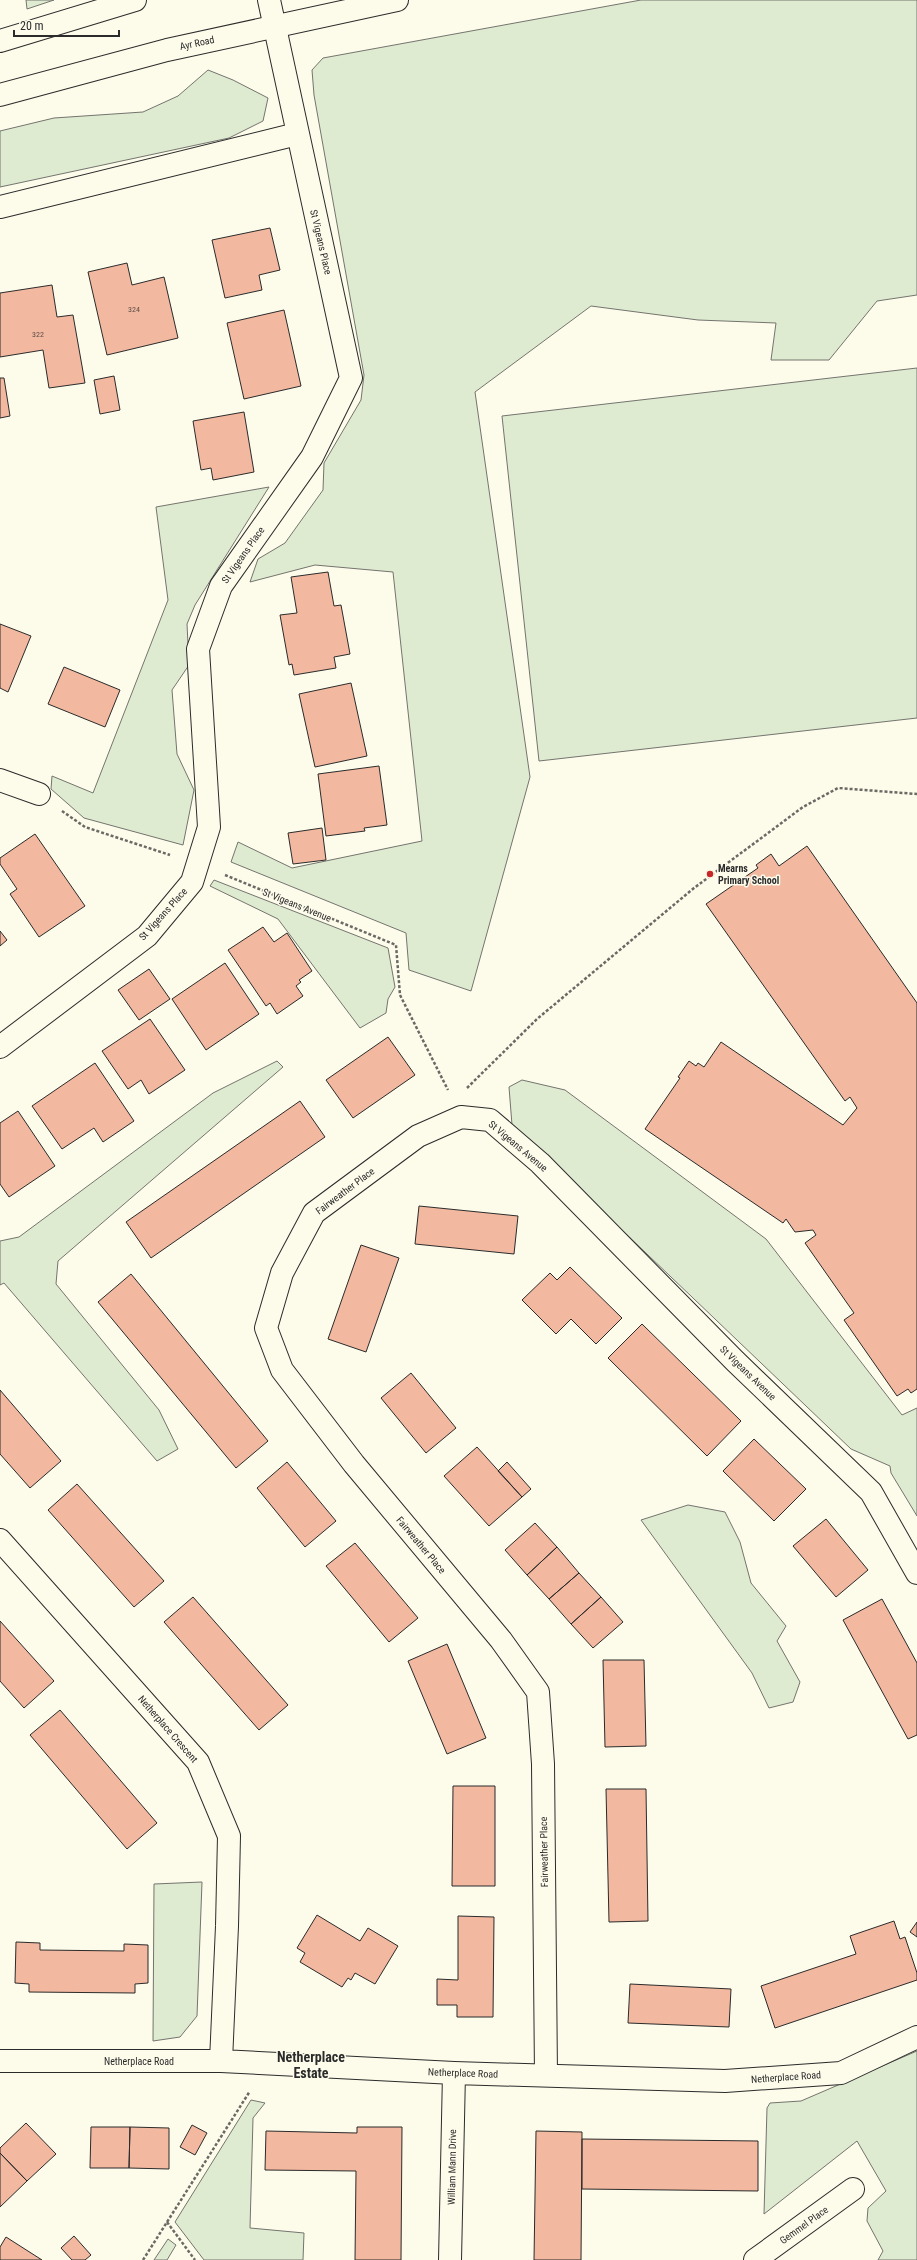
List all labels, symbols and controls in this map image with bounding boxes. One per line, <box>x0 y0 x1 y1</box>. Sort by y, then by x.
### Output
scale bar <box>14 12 119 38</box>
text: 20 m <box>20 19 44 33</box>
street label: Ayr Road <box>179 34 215 52</box>
street label: St Vigeans Place <box>308 208 334 276</box>
house number: 324 <box>128 305 140 314</box>
house number: 322 <box>32 330 44 339</box>
street label: St Vigeans Place <box>219 524 267 585</box>
place label: Mearns Primary School <box>718 863 779 886</box>
marker: Mearns Primary School <box>705 869 715 879</box>
street label: St Vigeans Place <box>137 885 190 942</box>
street label: St Vigeans Avenue <box>261 886 333 924</box>
street label: St Vigeans Avenue <box>486 1118 550 1174</box>
street label: Fairweather Place <box>314 1165 377 1217</box>
street label: St Vigeans Avenue <box>718 1344 778 1403</box>
street label: Fairweather Place <box>394 1514 448 1576</box>
street label: Netherplace Crescent <box>136 1693 200 1765</box>
street label: Fairweather Place <box>538 1816 550 1887</box>
district label: Netherplace Estate <box>277 2049 345 2081</box>
street label: Netherplace Road <box>104 2056 174 2067</box>
street label: Netherplace Road <box>428 2066 498 2080</box>
street label: Netherplace Road <box>751 2069 821 2085</box>
street label: William Mann Drive <box>446 2129 458 2205</box>
street label: Gemmel Place <box>778 2204 830 2246</box>

